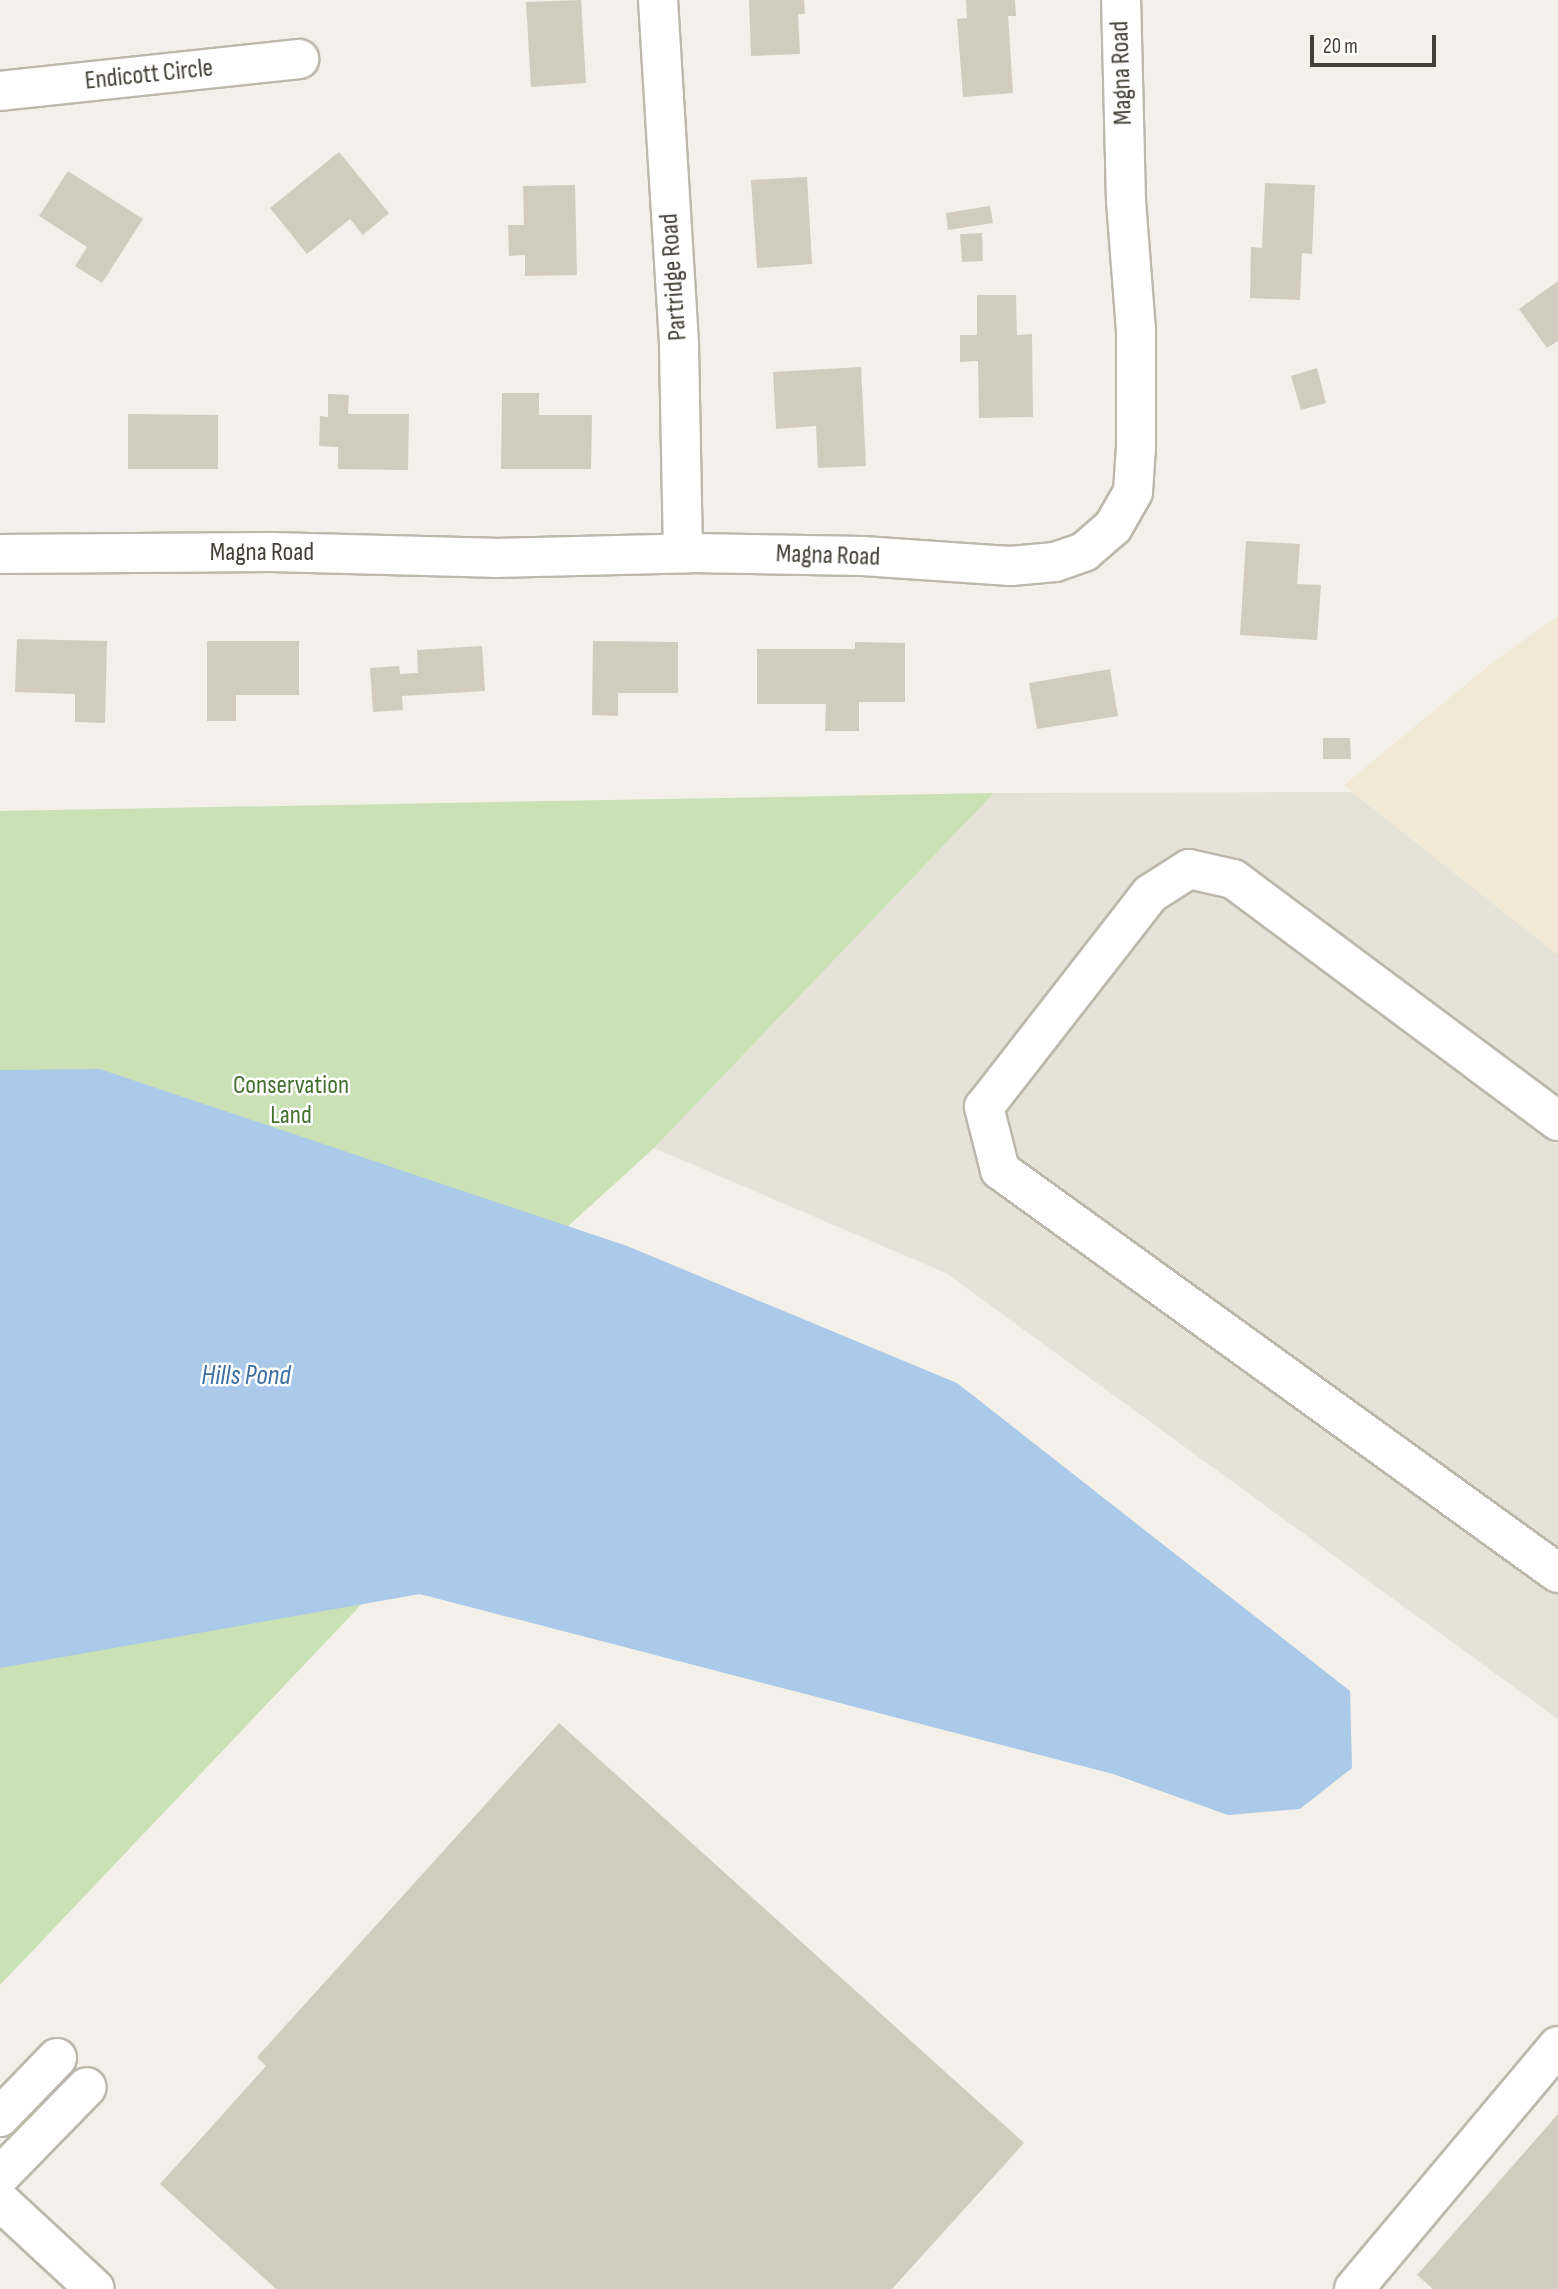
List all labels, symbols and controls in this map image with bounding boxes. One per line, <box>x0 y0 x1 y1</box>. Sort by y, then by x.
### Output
street label: Magna Road <box>1105 20 1139 126</box>
scale bar <box>1313 21 1439 65</box>
text: 20 m <box>1323 34 1358 59</box>
street label: Endicott Circle <box>83 53 215 97</box>
street label: Partridge Road <box>654 212 694 342</box>
street label: Magna Road <box>210 537 314 569</box>
street label: Magna Road <box>775 539 881 573</box>
park label: Conservation Land <box>233 1070 349 1132</box>
water label: Hills Pond <box>201 1359 291 1393</box>

